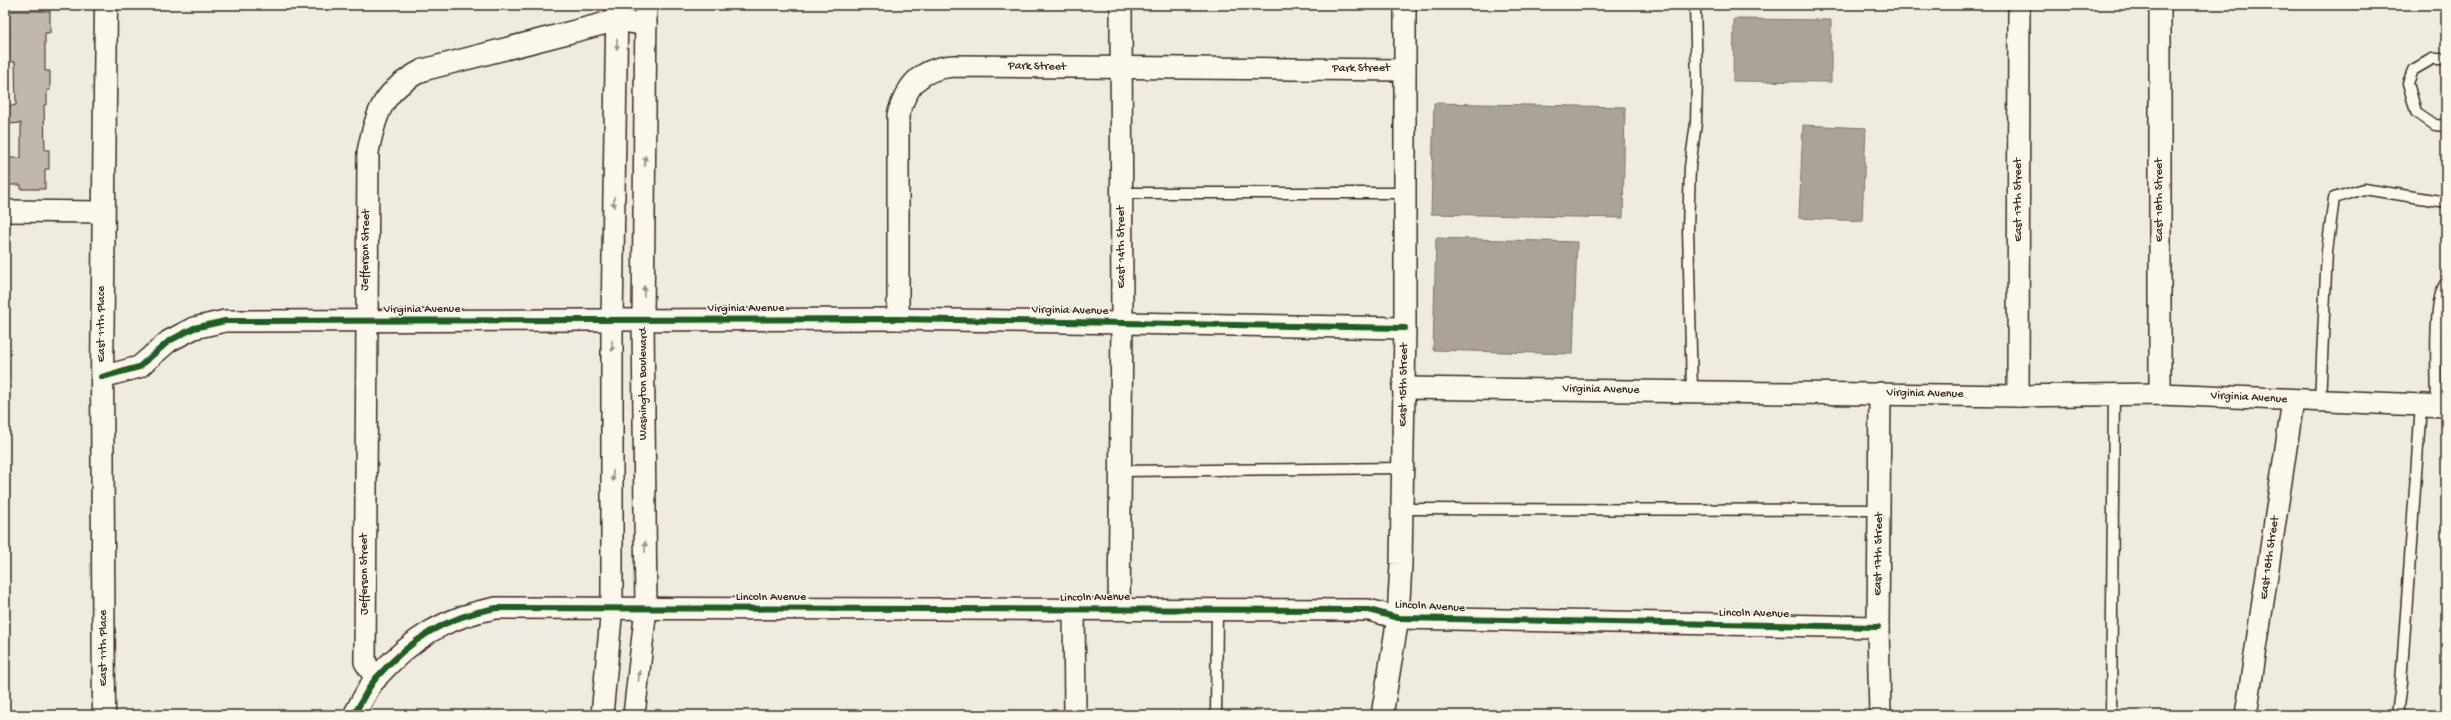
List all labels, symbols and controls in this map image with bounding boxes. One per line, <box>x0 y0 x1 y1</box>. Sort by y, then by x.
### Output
one-way arrow <box>614 38 620 51</box>
street label: Park Street <box>1007 59 1067 75</box>
street label: Park Street <box>1331 62 1391 76</box>
one-way arrow <box>642 154 648 167</box>
street label: East 17th Street <box>2012 157 2026 242</box>
street label: East 18th Street <box>2153 157 2167 242</box>
one-way arrow <box>611 196 617 209</box>
street label: East 14th Street <box>1115 204 1129 289</box>
street label: Jefferson Street <box>358 208 374 291</box>
street label: East 11th Place <box>95 285 109 362</box>
one-way arrow <box>640 285 647 297</box>
street label: Virginia Avenue <box>707 302 785 316</box>
street label: Virginia Avenue <box>383 303 461 317</box>
street label: Virginia Avenue <box>1030 303 1109 319</box>
street label: Washington Boulevard <box>637 327 651 440</box>
one-way arrow <box>609 340 615 353</box>
street label: East 15th Street <box>1396 342 1412 427</box>
street label: Virginia Avenue <box>1561 382 1640 398</box>
street label: Virginia Avenue <box>1885 386 1964 402</box>
street label: Virginia Avenue <box>2209 389 2289 407</box>
one-way arrow <box>610 470 616 483</box>
street label: East 17th Street <box>1871 511 1887 596</box>
street label: East 18th Street <box>2257 514 2283 601</box>
street label: Jefferson Street <box>358 532 372 615</box>
one-way arrow <box>642 540 648 553</box>
street label: Lincoln Avenue <box>1060 590 1131 606</box>
street label: Lincoln Avenue <box>736 591 807 605</box>
street label: Lincoln Avenue <box>1395 598 1466 616</box>
street label: Lincoln Avenue <box>1719 606 1790 622</box>
street label: East 11th Place <box>97 609 111 686</box>
one-way arrow <box>635 670 642 682</box>

